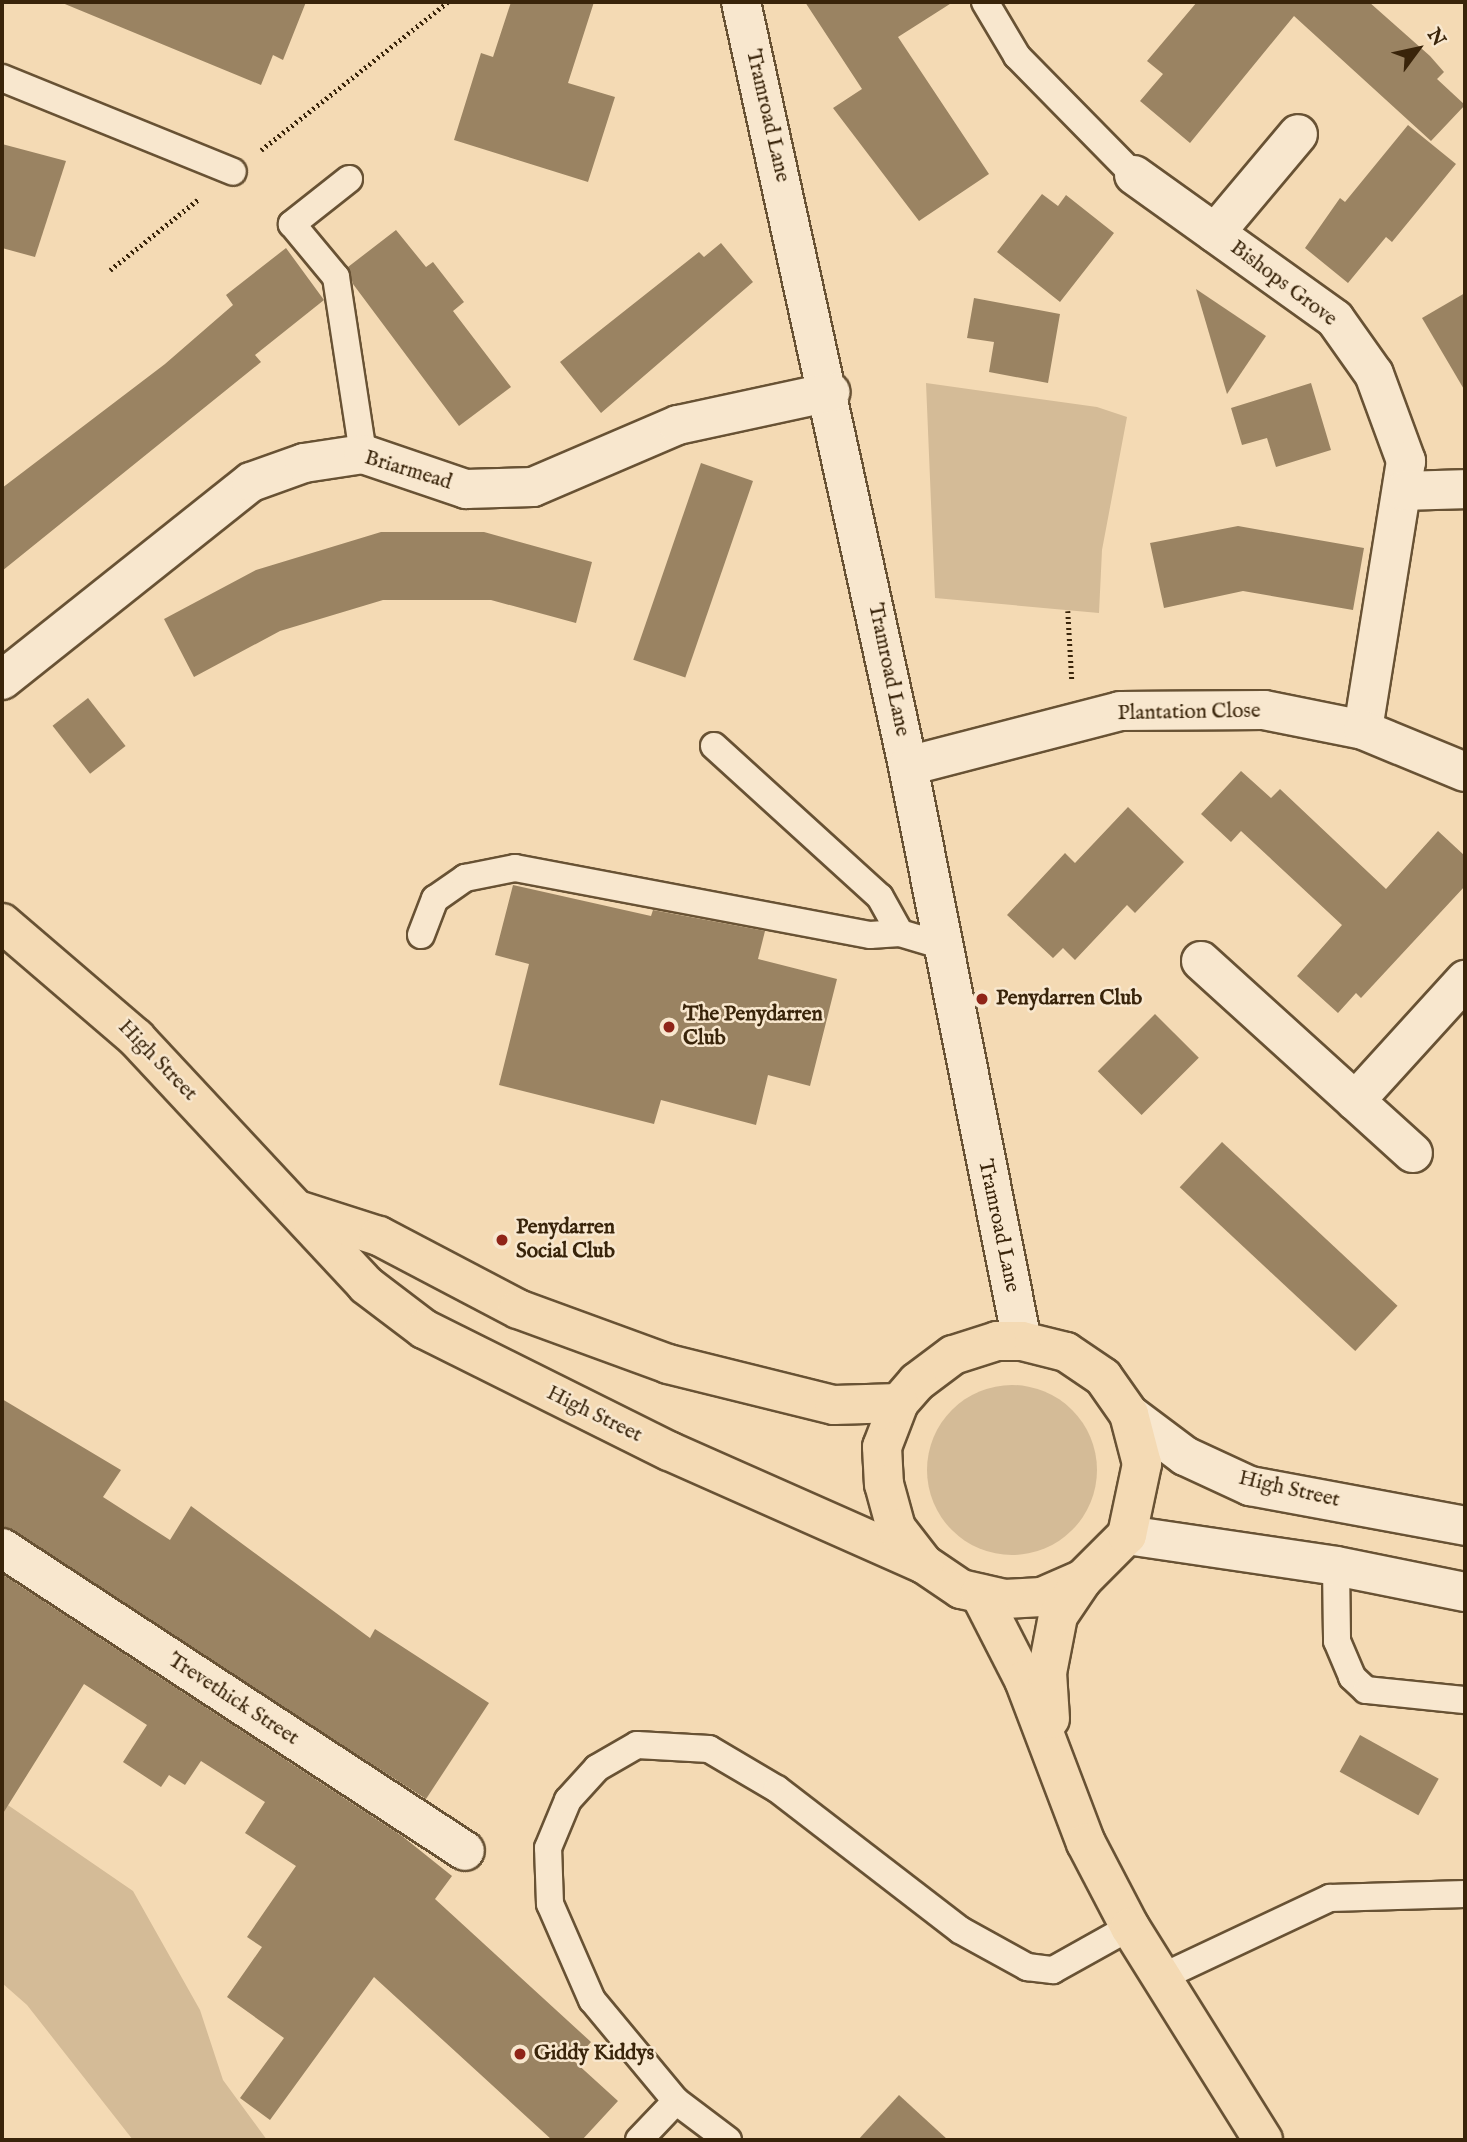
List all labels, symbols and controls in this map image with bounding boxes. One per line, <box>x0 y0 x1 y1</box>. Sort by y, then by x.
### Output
north arrow <box>1383 14 1453 84</box>
text: N <box>1421 24 1450 51</box>
street label: Tramroad Lane <box>739 47 795 185</box>
street label: Bishops Grove <box>1225 236 1341 332</box>
street label: Briarmead <box>361 446 455 496</box>
street label: Tramroad Lane <box>862 601 914 739</box>
street label: Plantation Close <box>1117 699 1261 727</box>
place label: Penydarren Club <box>996 986 1142 1012</box>
marker: Penydarren Club <box>974 991 990 1007</box>
place label: The Penydarren Club <box>683 1002 823 1052</box>
street label: High Street <box>112 1015 202 1107</box>
marker: The Penydarren Club <box>661 1019 677 1035</box>
street label: Tramroad Lane <box>972 1157 1024 1295</box>
place label: Penydarren Social Club <box>516 1215 615 1265</box>
marker: Penydarren Social Club <box>494 1232 510 1248</box>
street label: High Street <box>542 1381 646 1449</box>
street label: High Street <box>1236 1466 1342 1514</box>
street label: Trevethick Street <box>163 1648 303 1752</box>
place label: Giddy Kiddys <box>534 2041 654 2067</box>
marker: Giddy Kiddys <box>512 2046 528 2062</box>

